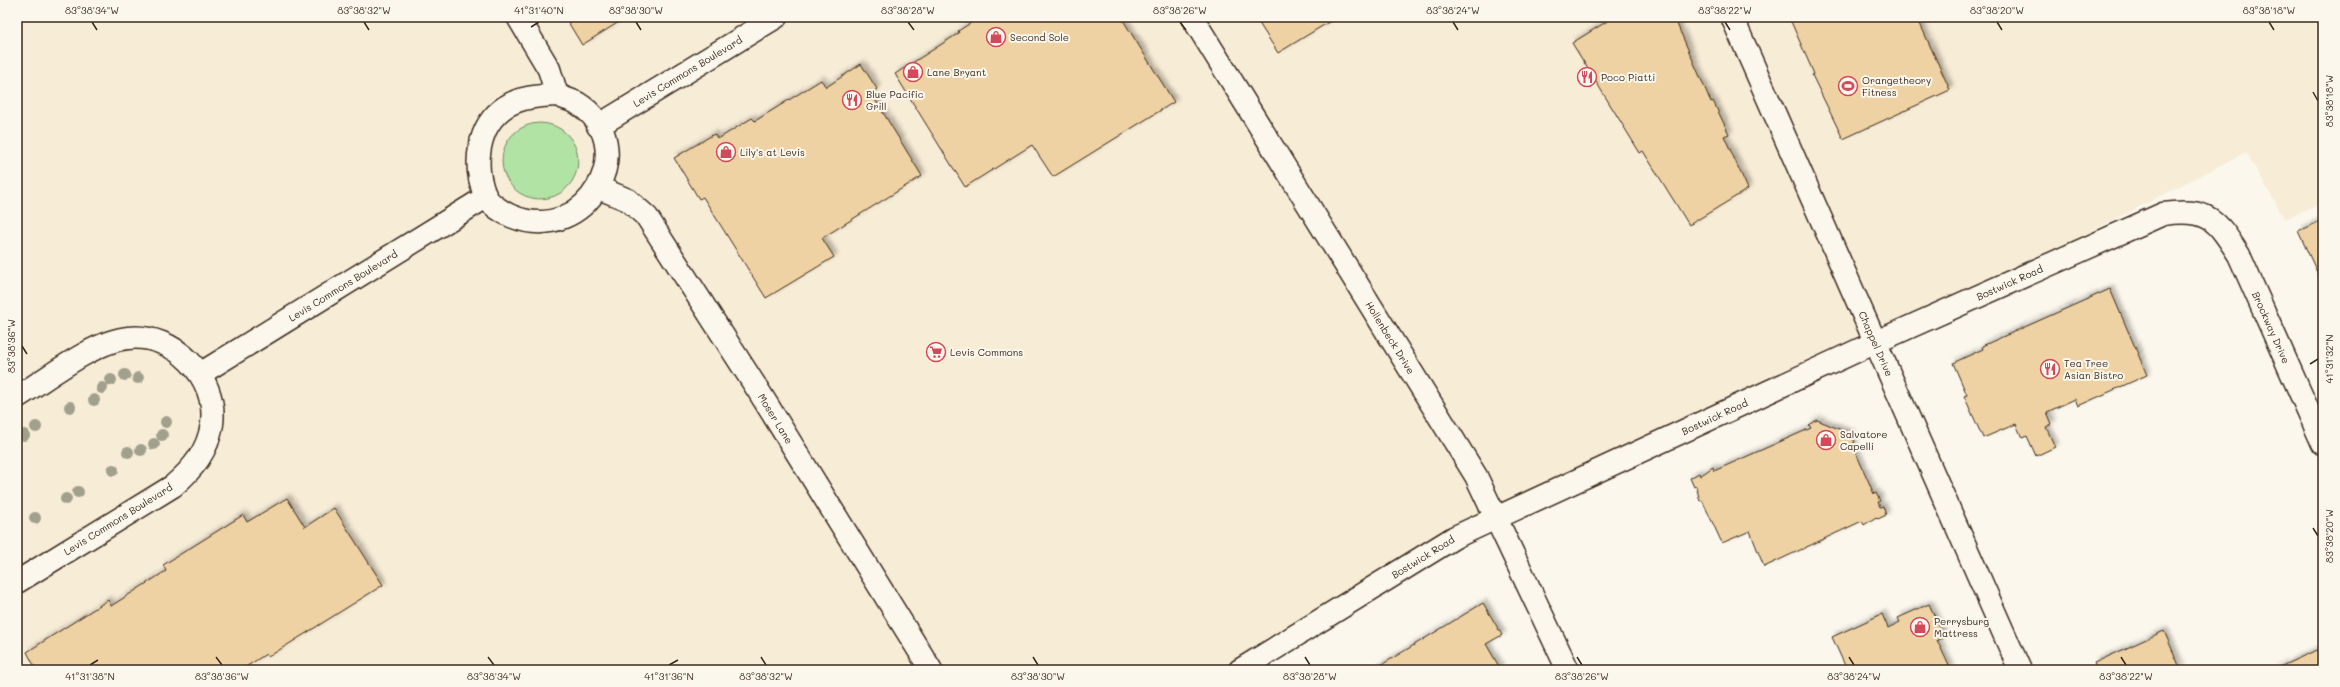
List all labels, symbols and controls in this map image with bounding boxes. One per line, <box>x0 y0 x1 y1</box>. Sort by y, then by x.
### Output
text: 83°38'34"W <box>65 3 119 17</box>
text: 83°38'32"W <box>337 3 391 17</box>
text: 41°31'40"N <box>514 3 564 17</box>
text: 83°38'30"W <box>609 3 663 17</box>
text: 83°38'28"W <box>881 3 935 17</box>
text: 83°38'26"W <box>1153 3 1207 17</box>
text: 83°38'24"W <box>1426 3 1480 17</box>
text: 83°38'22"W <box>1698 3 1752 17</box>
text: 83°38'20"W <box>1970 3 2024 17</box>
text: 83°38'18"W <box>2243 3 2296 17</box>
shop icon: Second Sole <box>985 26 1007 48</box>
place label: Second Sole <box>1010 30 1069 44</box>
street label: Levis Commons Boulevard <box>630 32 745 110</box>
shop icon: Lane Bryant <box>902 61 924 83</box>
place label: Lane Bryant <box>927 65 986 79</box>
restaurant icon: Poco Piatti <box>1576 66 1598 88</box>
place label: Poco Piatti <box>1601 70 1655 84</box>
place label: Orangetheory Fitness <box>1862 73 1931 99</box>
text: 83°38'18"W <box>2322 74 2336 127</box>
sports icon: Orangetheory Fitness <box>1837 75 1859 97</box>
place label: Blue Pacific Grill <box>866 87 924 113</box>
restaurant icon: Blue Pacific Grill <box>841 89 863 111</box>
shop icon: Lily's at Levis <box>715 141 737 163</box>
place label: Lily's at Levis <box>740 145 805 159</box>
street label: Levis Commons Boulevard <box>286 247 400 325</box>
street label: Bostwick Road <box>1974 261 2045 303</box>
street label: Brockway Drive <box>2249 289 2293 366</box>
street label: Hollenbeck Drive <box>1362 298 1418 377</box>
street label: Chappel Drive <box>1856 309 1897 378</box>
text: 83°38'36"W <box>4 319 18 373</box>
text: 41°31'32"N <box>2322 334 2336 384</box>
supermarket icon: Levis Commons <box>925 341 947 363</box>
place label: Levis Commons <box>950 345 1023 359</box>
place label: Tea Tree Asian Bistro <box>2064 356 2123 382</box>
restaurant icon: Tea Tree Asian Bistro <box>2039 358 2061 380</box>
street label: Moser Lane <box>755 391 796 446</box>
street label: Bostwick Road <box>1679 395 1750 438</box>
place label: Salvatore Capelli <box>1840 427 1887 453</box>
shop icon: Salvatore Capelli <box>1815 429 1837 451</box>
street label: Levis Commons Boulevard <box>61 480 175 558</box>
text: 83°38'20"W <box>2322 509 2336 563</box>
street label: Bostwick Road <box>1389 532 1457 582</box>
place label: Perrysburg Mattress <box>1934 614 1989 640</box>
shop icon: Perrysburg Mattress <box>1909 616 1931 638</box>
text: 41°31'38"N <box>65 669 115 683</box>
text: 83°38'36"W <box>195 669 249 683</box>
text: 83°38'34"W <box>467 669 521 683</box>
text: 41°31'36"N <box>644 669 694 683</box>
text: 83°38'32"W <box>739 669 793 683</box>
text: 83°38'30"W <box>1011 669 1065 683</box>
text: 83°38'28"W <box>1283 669 1337 683</box>
text: 83°38'26"W <box>1555 669 1609 683</box>
text: 83°38'24"W <box>1827 669 1881 683</box>
text: 83°38'22"W <box>2099 669 2153 683</box>

